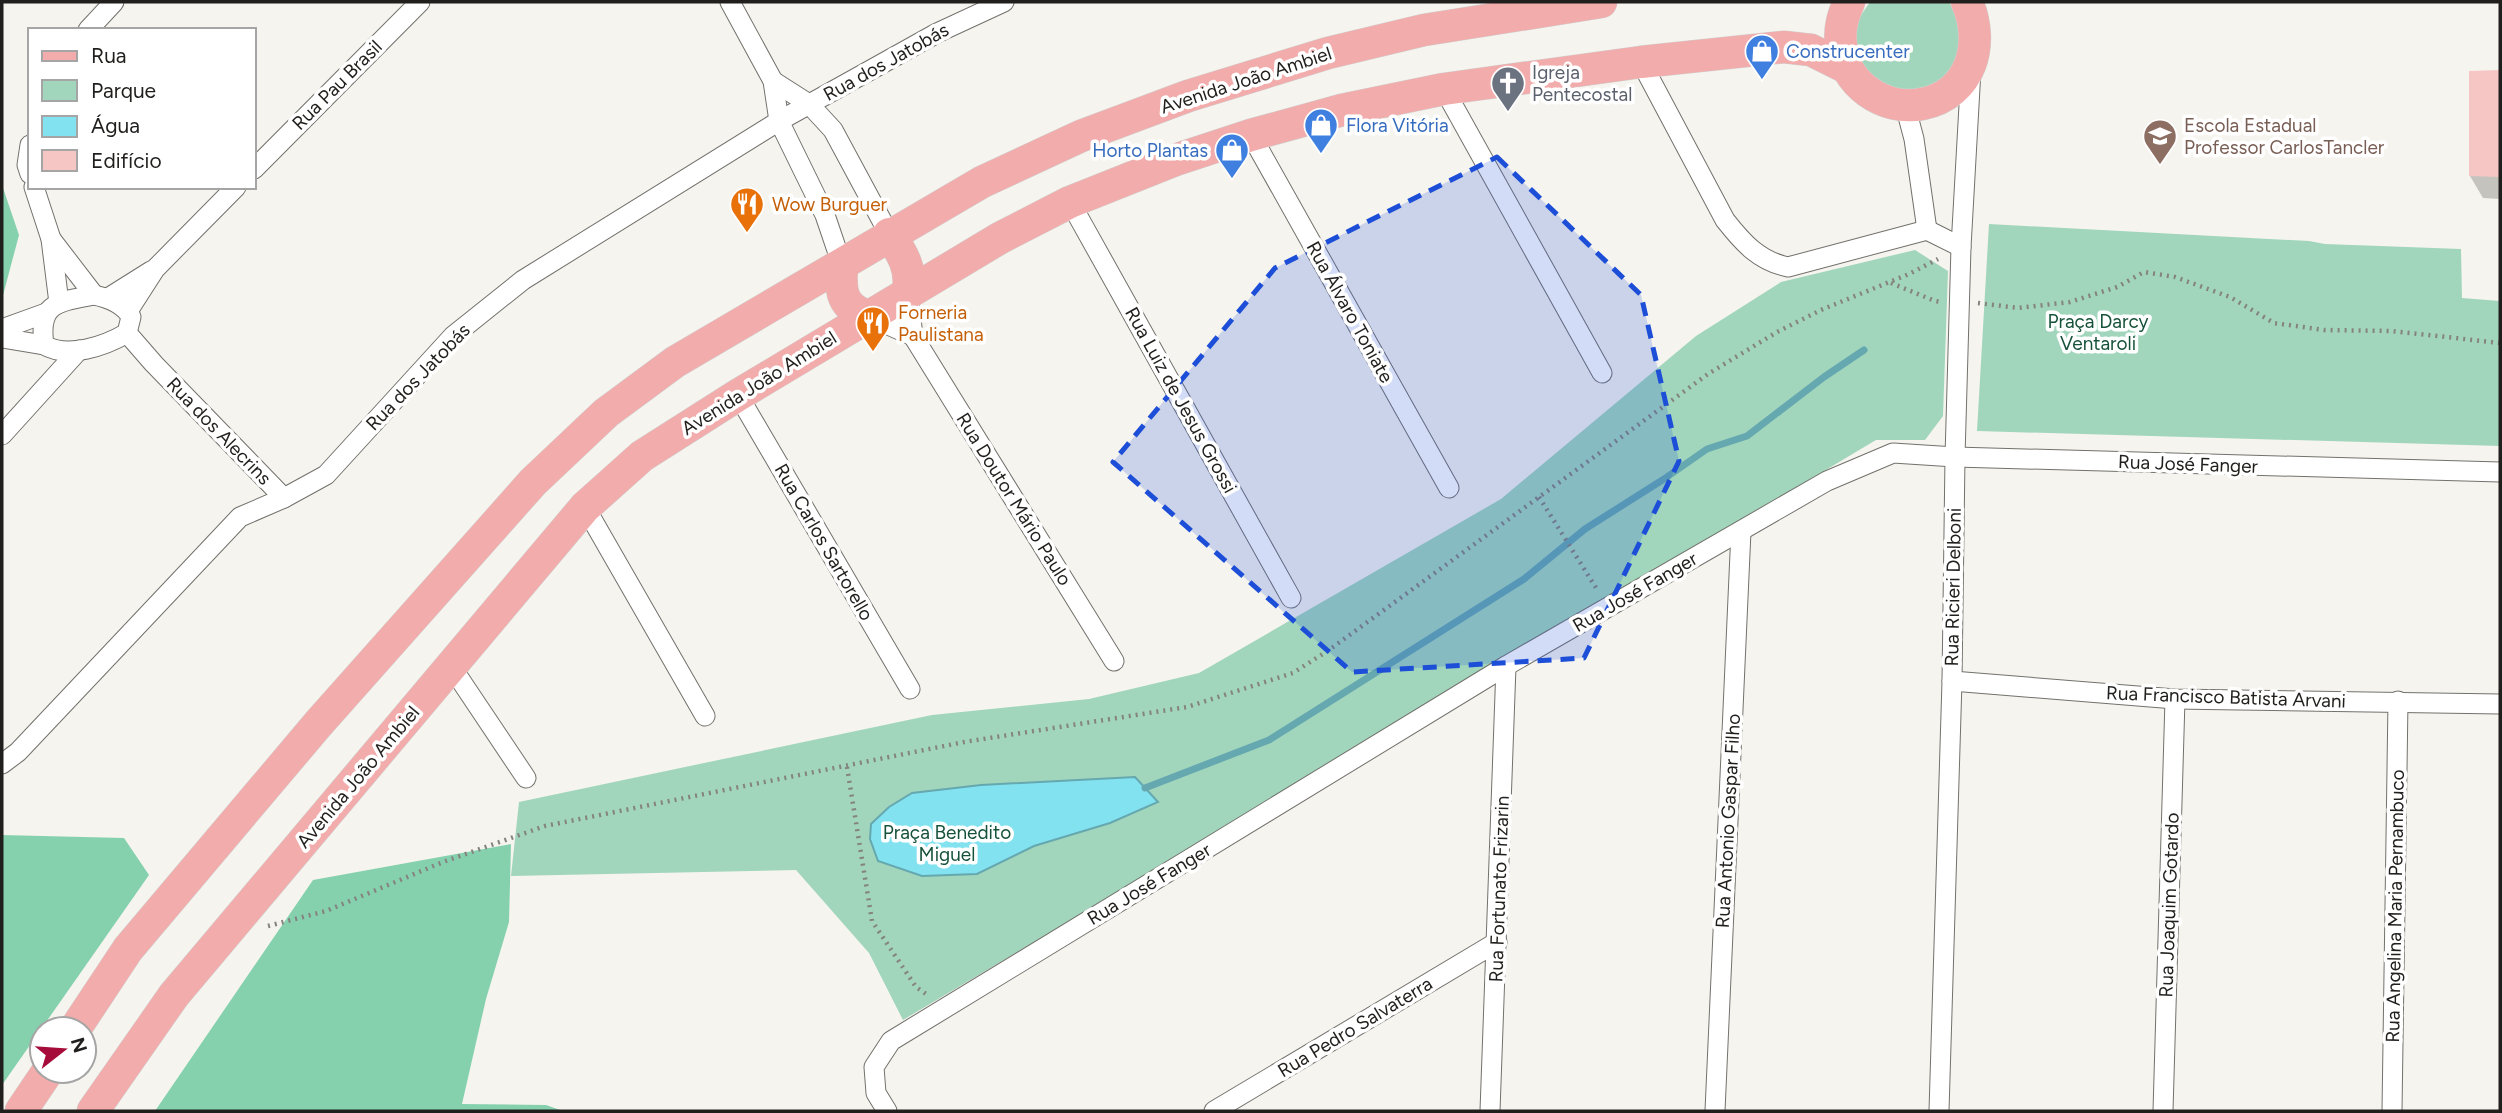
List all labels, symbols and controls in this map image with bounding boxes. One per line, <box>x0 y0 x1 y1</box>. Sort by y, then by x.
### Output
street label: Rua dos Jatobás <box>819 18 953 106</box>
legend <box>28 28 256 189</box>
shop icon: Construcenter <box>1743 32 1781 81</box>
street label: Rua Pau Brasil <box>287 35 387 135</box>
place label: Construcenter <box>1786 40 1910 63</box>
street label: Avenida João Ambiel <box>1158 41 1334 119</box>
text: Rua <box>91 43 127 68</box>
place label: Igreja Pentecostal <box>1532 61 1632 106</box>
church icon: Igreja Pentecostal <box>1489 64 1527 113</box>
text: Parque <box>91 78 156 103</box>
shop icon: Flora Vitória <box>1302 106 1340 155</box>
text: Água <box>91 113 140 138</box>
place label: Flora Vitória <box>1346 114 1449 137</box>
place label: Escola Estadual Professor CarlosTancler <box>2184 114 2385 159</box>
school or university icon: Escola Estadual Professor CarlosTancler <box>2141 117 2179 166</box>
shop icon: Horto Plantas <box>1213 131 1251 180</box>
place label: Horto Plantas <box>1092 139 1208 162</box>
text: Edifício <box>91 148 162 173</box>
restaurant icon: Wow Burguer <box>728 185 766 234</box>
place label: Wow Burguer <box>772 193 888 216</box>
street label: Rua Álvaro Toniate <box>1302 237 1398 387</box>
place label: Forneria Paulistana <box>898 301 984 346</box>
street label: Rua Luiz de Jesus Grossi <box>1120 303 1242 497</box>
restaurant icon: Forneria Paulistana <box>854 304 892 353</box>
park label: Praça Darcy Ventaroli <box>2048 310 2148 355</box>
street label: Rua dos Jatobás <box>361 319 475 435</box>
street label: Avenida João Ambiel <box>677 326 841 440</box>
street label: Rua dos Alecrins <box>162 372 276 490</box>
street label: Rua Doutor Mário Paulo <box>951 408 1077 590</box>
street label: Rua José Fanger <box>2118 450 2259 478</box>
street label: Rua Carlos Sartorello <box>770 459 878 625</box>
street label: Rua Ricieri Delboni <box>1940 508 1966 666</box>
street label: Rua José Fanger <box>1569 547 1702 637</box>
street label: Rua Francisco Batista Arvani <box>2106 681 2346 713</box>
street label: Avenida João Ambiel <box>292 701 424 853</box>
street label: Rua Antonio Gaspar Filho <box>1711 713 1745 929</box>
street label: Rua Angelina Maria Pernambuco <box>2381 769 2409 1043</box>
street label: Rua Fortunato Frizarin <box>1484 795 1514 983</box>
street label: Rua Joaquim Gotardo <box>2154 812 2184 998</box>
park label: Praça Benedito Miguel <box>883 821 1011 866</box>
street label: Rua José Fanger <box>1083 838 1215 930</box>
street label: Rua Pedro Salvaterra <box>1274 972 1436 1082</box>
north arrow <box>28 1015 98 1085</box>
text: N <box>66 1035 92 1056</box>

